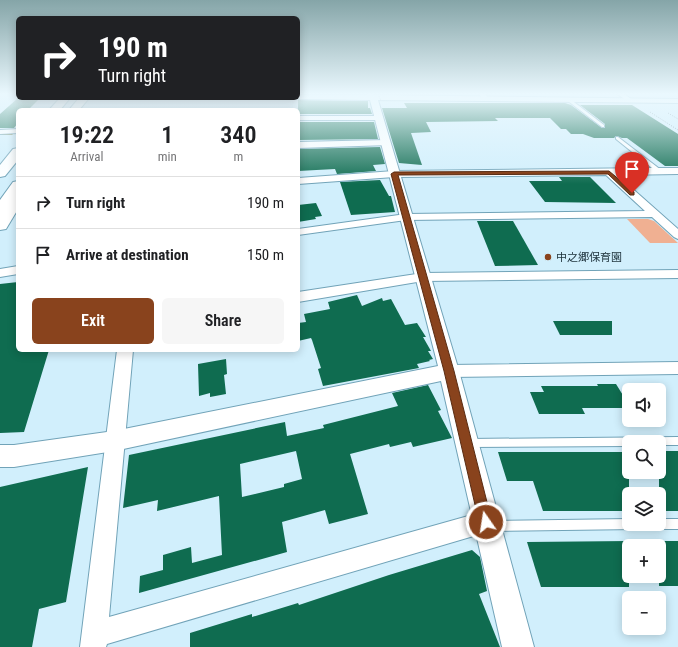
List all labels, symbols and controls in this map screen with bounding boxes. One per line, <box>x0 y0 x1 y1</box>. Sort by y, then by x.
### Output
text: 190 m <box>98 31 168 64</box>
icon: right <box>32 32 84 84</box>
text: Turn right <box>98 65 166 86</box>
text: 19:22 <box>60 121 114 149</box>
text: 1 <box>161 121 173 149</box>
text: 340 <box>220 121 256 149</box>
text: Arrival <box>70 149 103 164</box>
text: min <box>158 149 177 164</box>
text: m <box>233 149 243 164</box>
pin <box>615 152 649 193</box>
icon: arrive <box>621 158 643 180</box>
icon: right <box>32 192 54 214</box>
text: Turn right <box>66 194 125 212</box>
text: 190 m <box>247 194 284 212</box>
icon: arrive <box>32 244 54 266</box>
text: Arrive at destination <box>66 246 189 264</box>
text: 150 m <box>247 246 284 264</box>
place label: 中之郷保育園 <box>556 251 622 264</box>
marker: 中之郷保育園 <box>543 252 553 262</box>
button: Exit <box>32 298 154 344</box>
button: Share <box>162 298 284 344</box>
map controls <box>622 383 666 635</box>
button: sound <box>622 383 666 427</box>
button: search <box>622 435 666 479</box>
button: layers <box>622 487 666 531</box>
position arrow <box>465 501 507 543</box>
button: + <box>622 539 666 583</box>
button: − <box>622 591 666 635</box>

